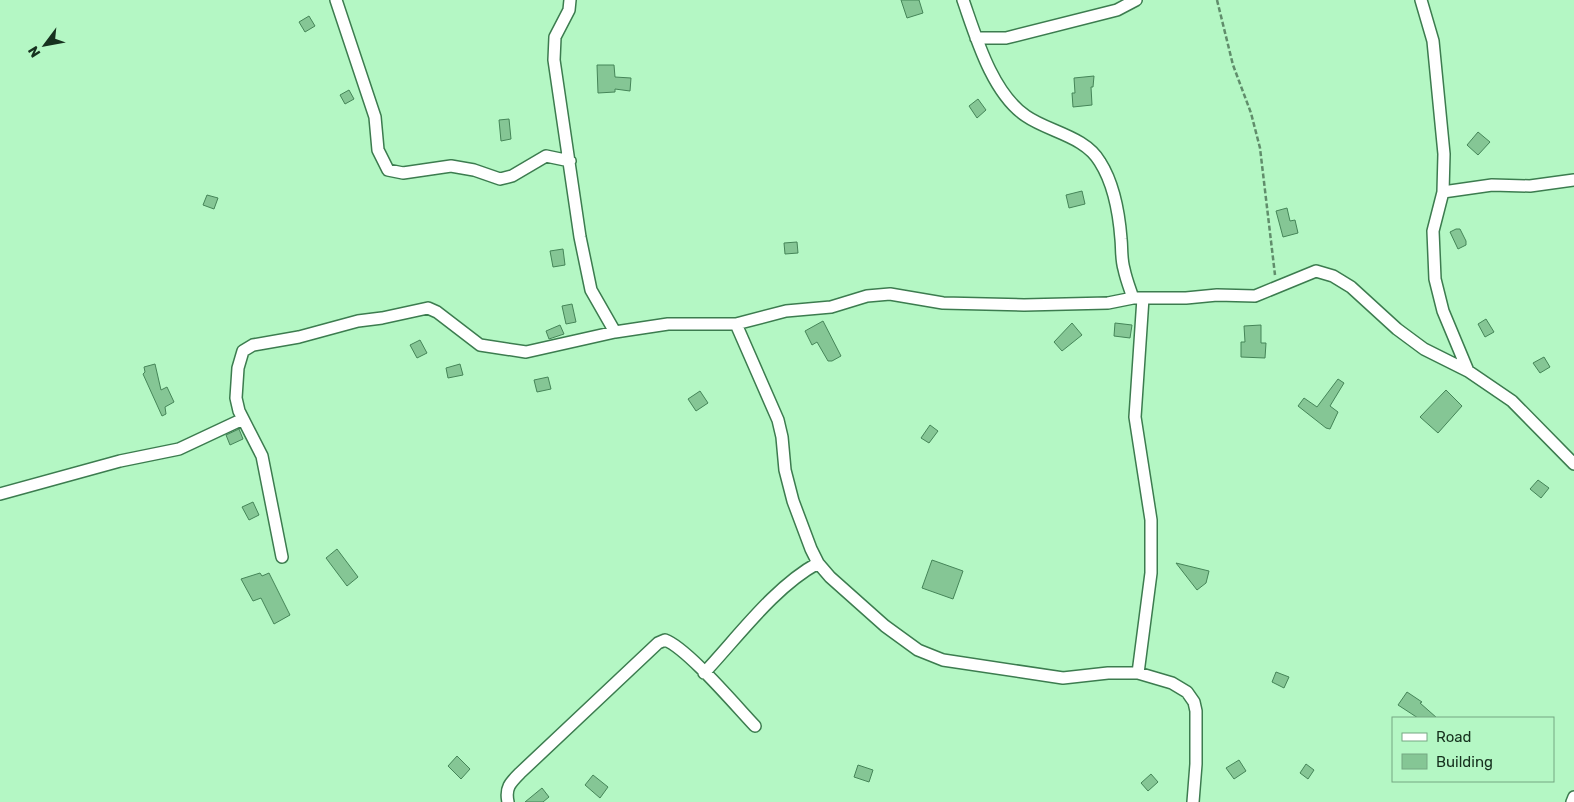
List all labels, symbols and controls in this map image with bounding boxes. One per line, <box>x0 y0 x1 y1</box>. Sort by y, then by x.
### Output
north arrow <box>20 20 70 70</box>
text: N <box>25 43 44 60</box>
legend <box>1392 717 1554 782</box>
text: Road <box>1436 728 1472 746</box>
text: Building <box>1436 753 1493 771</box>

